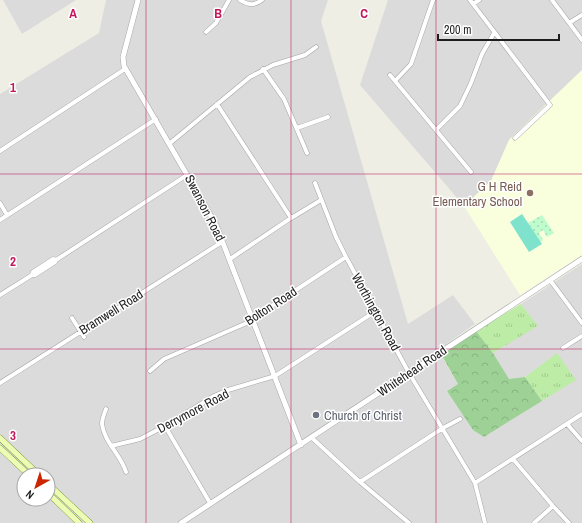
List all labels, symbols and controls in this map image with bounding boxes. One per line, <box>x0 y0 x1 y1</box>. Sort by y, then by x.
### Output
text: A <box>69 5 77 22</box>
text: B <box>214 5 222 22</box>
text: C <box>360 5 368 22</box>
scale bar <box>438 16 559 42</box>
text: 200 m <box>444 22 471 38</box>
text: 1 <box>10 79 16 96</box>
street label: Swanson Road <box>181 172 229 244</box>
place label: G H Reid Elementary School <box>433 178 522 210</box>
marker: G H Reid Elementary School <box>525 188 535 198</box>
text: 2 <box>10 253 16 270</box>
street label: Worthington Road <box>348 270 404 354</box>
street label: Bolton Road <box>242 283 300 329</box>
street label: Bramwell Road <box>76 286 146 338</box>
street label: Whitehead Road <box>374 342 450 400</box>
street label: Derrymore Road <box>154 385 232 437</box>
place label: Church of Christ <box>324 407 402 424</box>
marker: Church of Christ <box>311 410 321 420</box>
text: 3 <box>10 427 16 444</box>
north arrow <box>16 467 56 507</box>
text: N <box>23 487 37 502</box>

